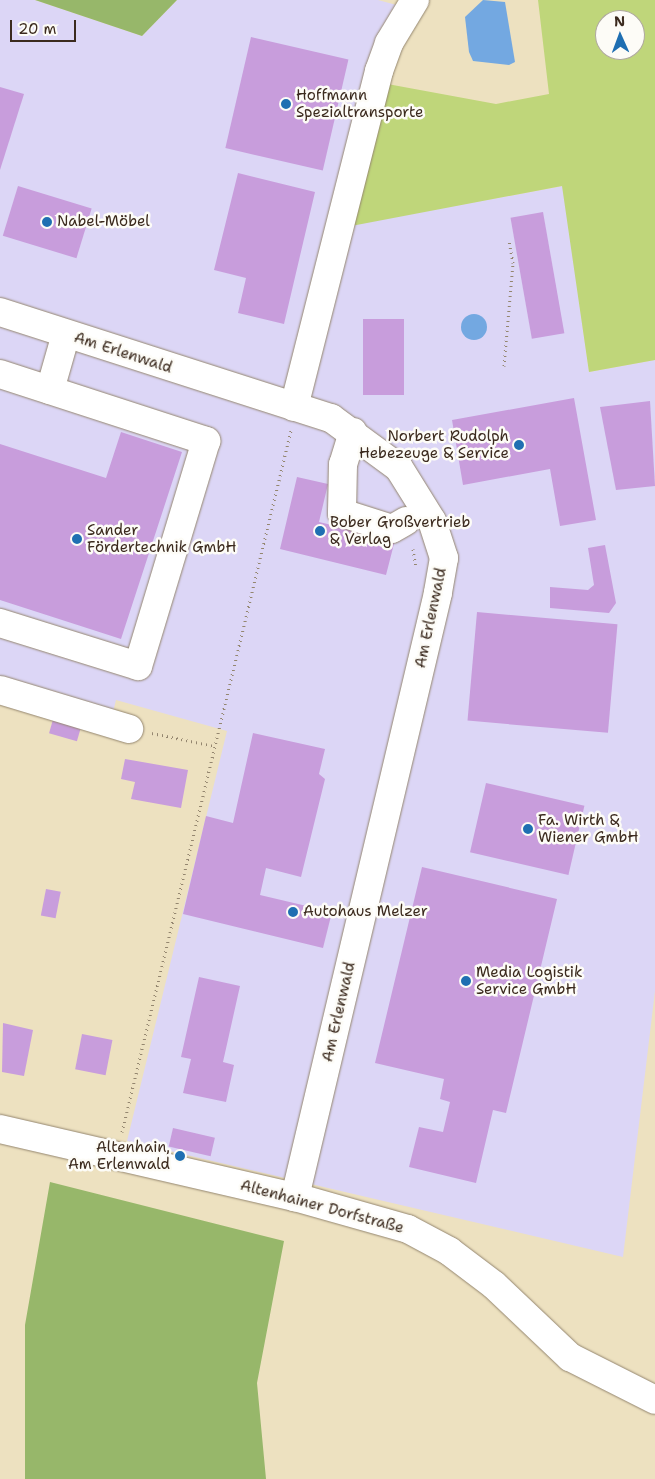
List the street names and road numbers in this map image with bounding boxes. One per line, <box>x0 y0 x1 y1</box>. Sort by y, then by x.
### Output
street label: Am Erlenwald <box>72 329 174 377</box>
street label: Am Erlenwald <box>412 566 450 670</box>
street label: Am Erlenwald <box>319 960 359 1064</box>
street label: Altenhainer Dorfstraße <box>238 1177 406 1237</box>

